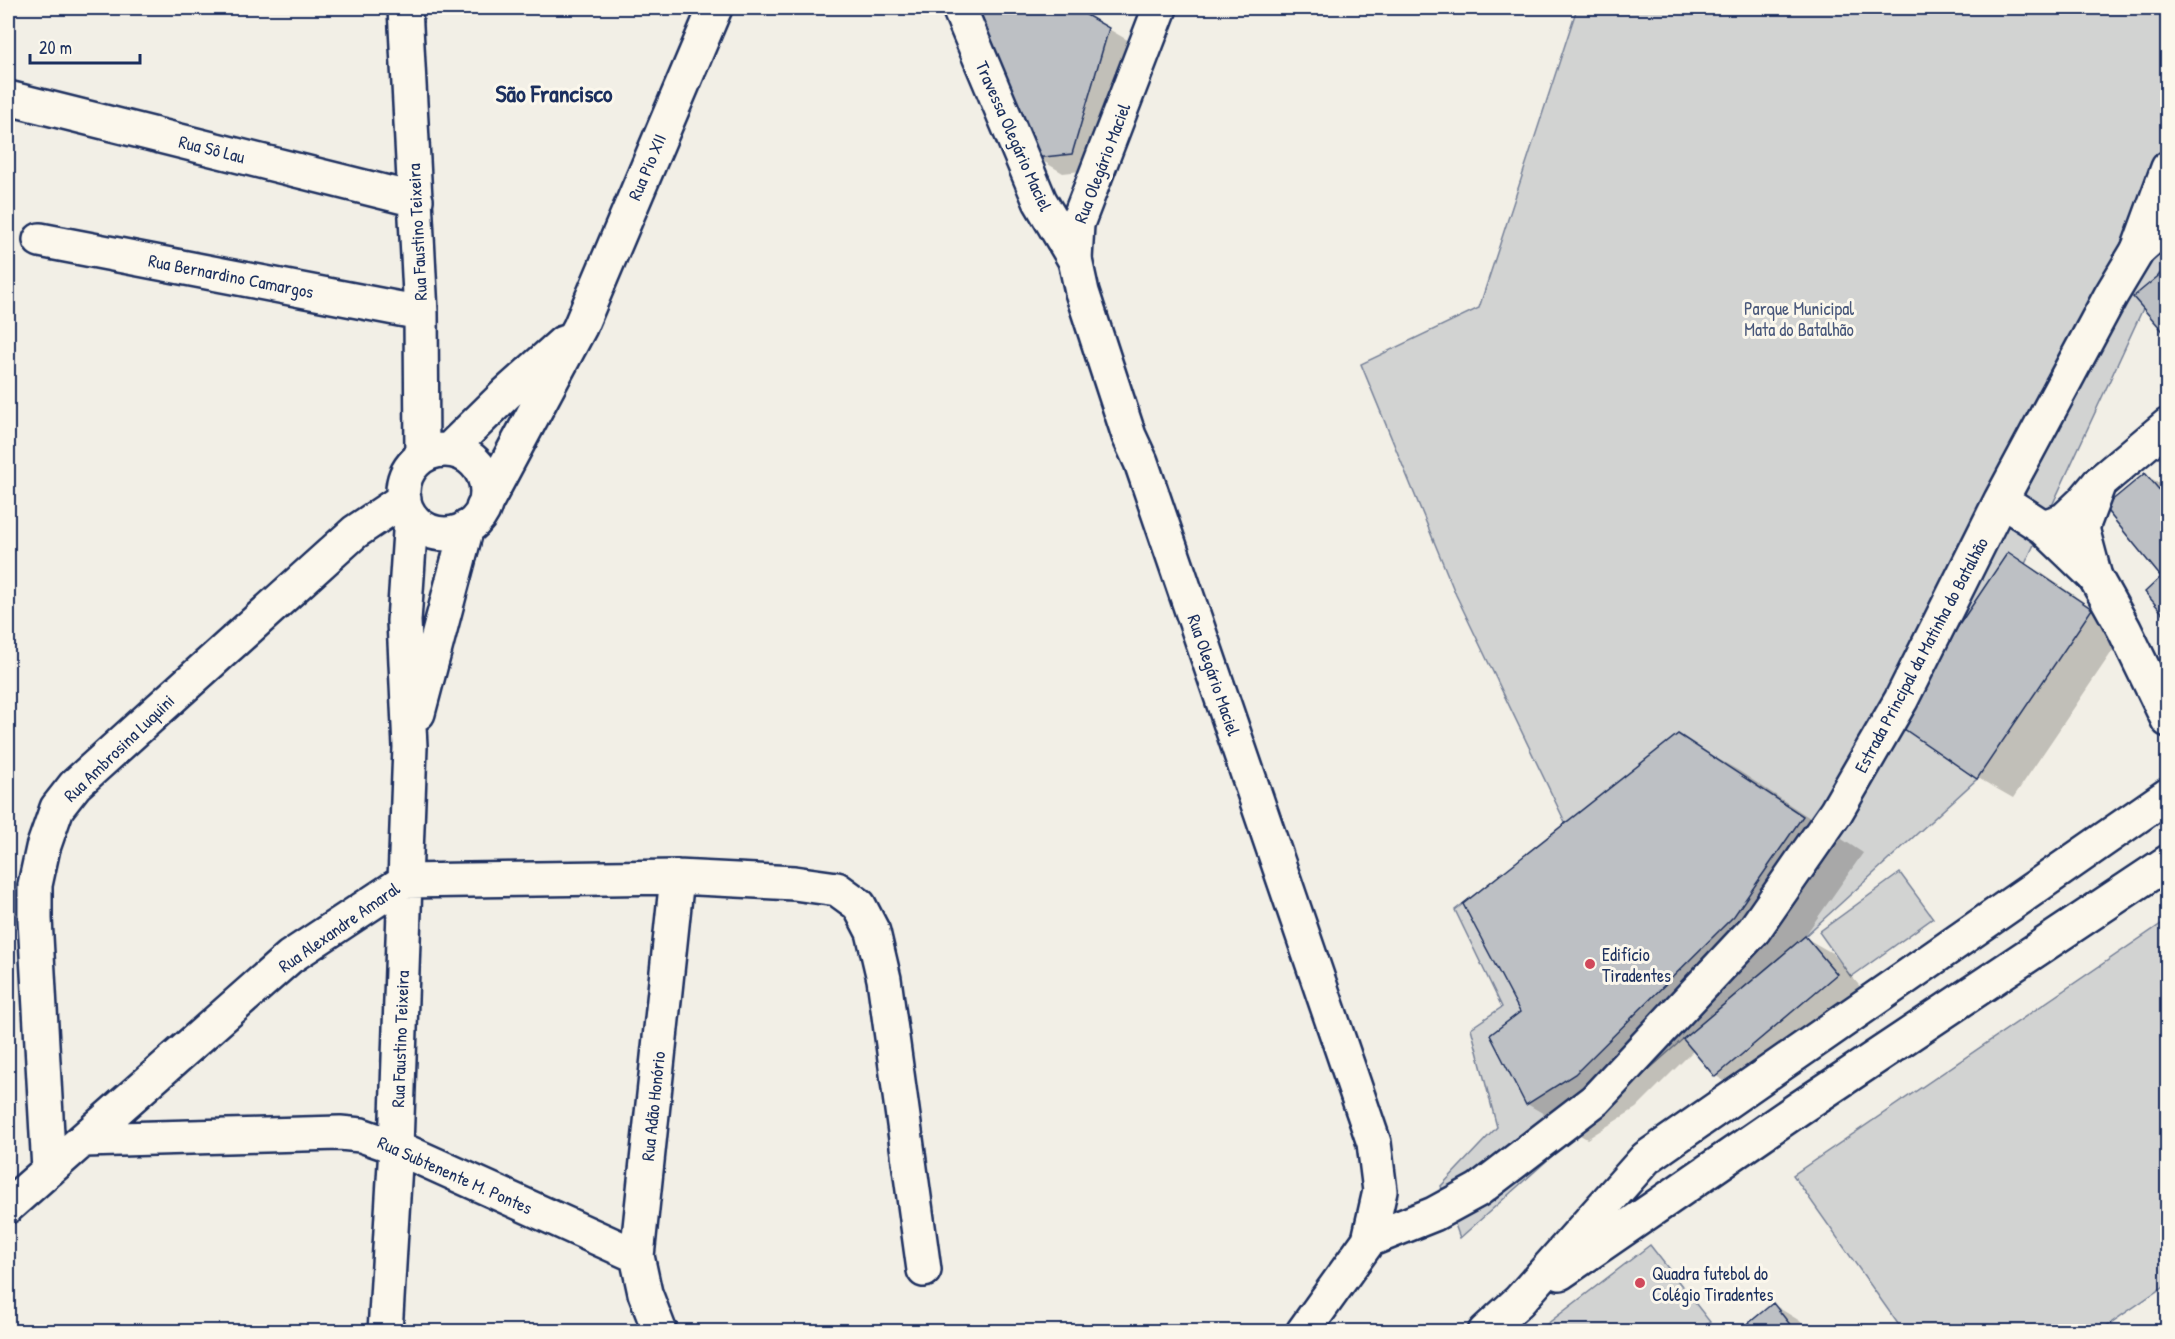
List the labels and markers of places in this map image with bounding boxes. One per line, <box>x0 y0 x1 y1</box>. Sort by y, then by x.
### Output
place label: Edifício Tiradentes <box>1602 942 1671 988</box>
marker: Edifício Tiradentes <box>1583 957 1597 971</box>
place label: Quadra futebol do Colégio Tiradentes <box>1652 1261 1774 1307</box>
marker: Quadra futebol do Colégio Tiradentes <box>1633 1276 1647 1290</box>

